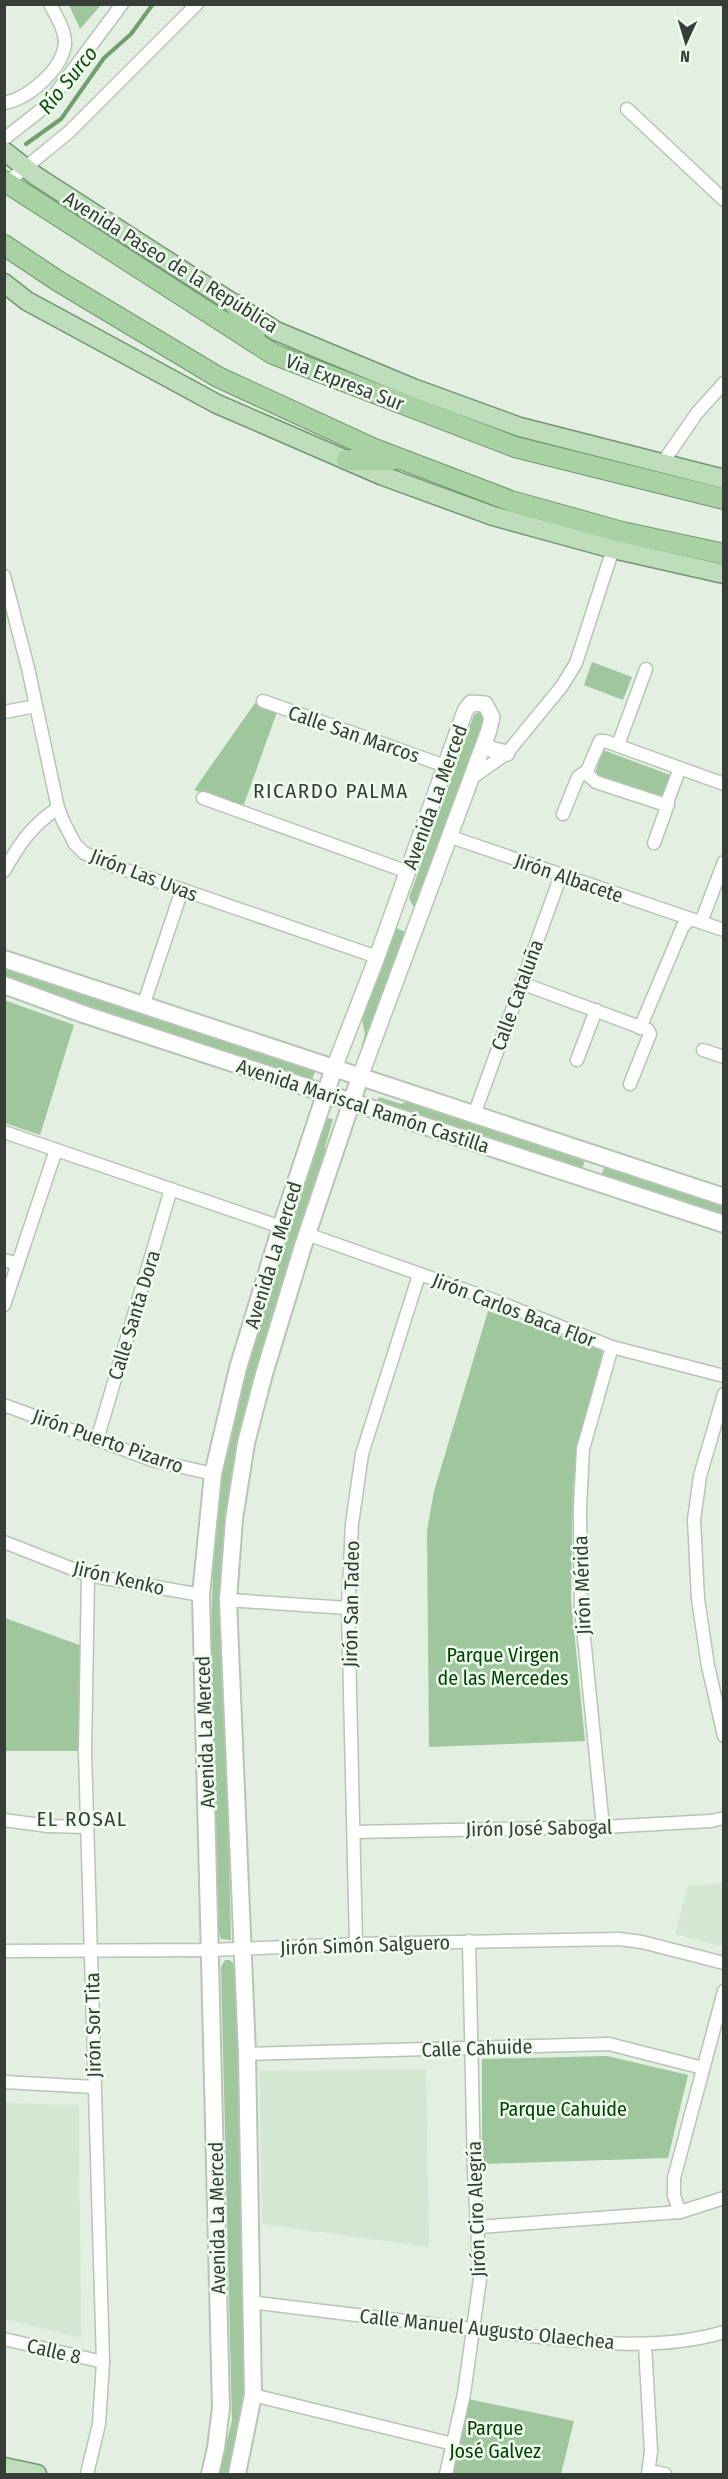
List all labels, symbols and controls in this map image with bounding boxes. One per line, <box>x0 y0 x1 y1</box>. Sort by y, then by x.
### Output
north arrow <box>656 12 716 72</box>
water label: Río Surco <box>33 41 103 119</box>
text: N <box>680 47 690 66</box>
street label: Avenida Paseo de la República <box>59 186 283 338</box>
street label: Via Expresa Sur <box>282 348 408 416</box>
street label: Calle San Marcos <box>285 700 423 768</box>
street label: Avenida La Merced <box>398 721 472 873</box>
district label: RICARDO PALMA <box>253 778 409 804</box>
street label: Jirón Las Uvas <box>87 844 201 906</box>
street label: Jirón Albacete <box>512 848 626 908</box>
street label: Calle Cataluña <box>486 936 548 1054</box>
street label: Avenida Mariscal Ramón Castilla <box>234 1054 492 1158</box>
street label: Avenida La Merced <box>239 1179 307 1331</box>
street label: Calle Santa Dora <box>103 1247 165 1383</box>
street label: Jirón Carlos Baca Flor <box>429 1268 599 1352</box>
street label: Jirón Puerto Pizarro <box>29 1404 187 1478</box>
street label: Jirón Mérida <box>568 1535 596 1635</box>
street label: Jirón San Tadeo <box>338 1540 364 1668</box>
street label: Jirón Kenko <box>71 1556 167 1600</box>
park label: Parque Virgen de las Mercedes <box>437 1643 569 1690</box>
street label: Avenida La Merced <box>190 1655 220 1809</box>
district label: EL ROSAL <box>36 1806 128 1832</box>
street label: Jirón José Sabogal <box>466 1815 612 1841</box>
street label: Jirón Simón Salguero <box>280 1930 450 1960</box>
street label: Jirón Sor Tita <box>80 1972 106 2078</box>
street label: Calle Cahuide <box>421 2034 533 2062</box>
park label: Parque Cahuide <box>499 2097 627 2121</box>
street label: Jirón Ciro Alegría <box>462 2140 490 2278</box>
street label: Avenida La Merced <box>204 2142 230 2294</box>
street label: Calle Manuel Augusto Olaechea <box>358 2304 616 2354</box>
street label: Calle 8 <box>25 2333 83 2369</box>
park label: Parque José Galvez <box>449 2416 541 2463</box>

